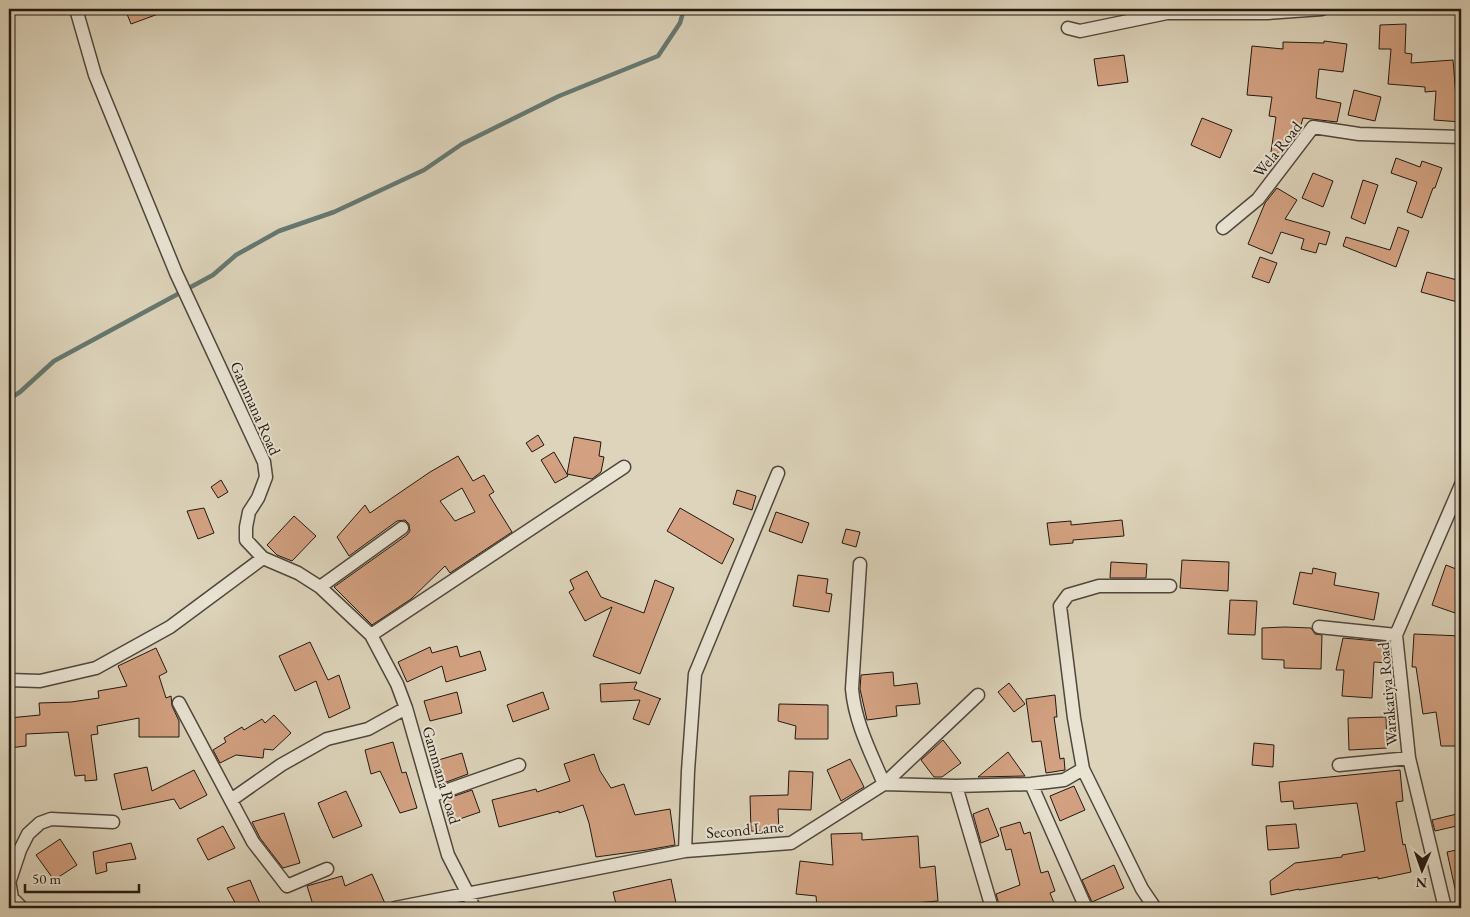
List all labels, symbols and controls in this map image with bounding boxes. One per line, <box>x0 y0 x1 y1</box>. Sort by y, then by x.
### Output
street label: Wela Road <box>1248 116 1307 182</box>
street label: Gammana Road <box>225 358 286 459</box>
street label: Warakatiya Road <box>1372 640 1402 747</box>
street label: Gammana Road <box>418 724 466 827</box>
street label: Second Lane <box>705 816 785 843</box>
north arrow <box>1398 844 1448 894</box>
scale bar <box>25 862 139 894</box>
text: 50 m <box>32 869 61 888</box>
text: N <box>1415 874 1428 892</box>

